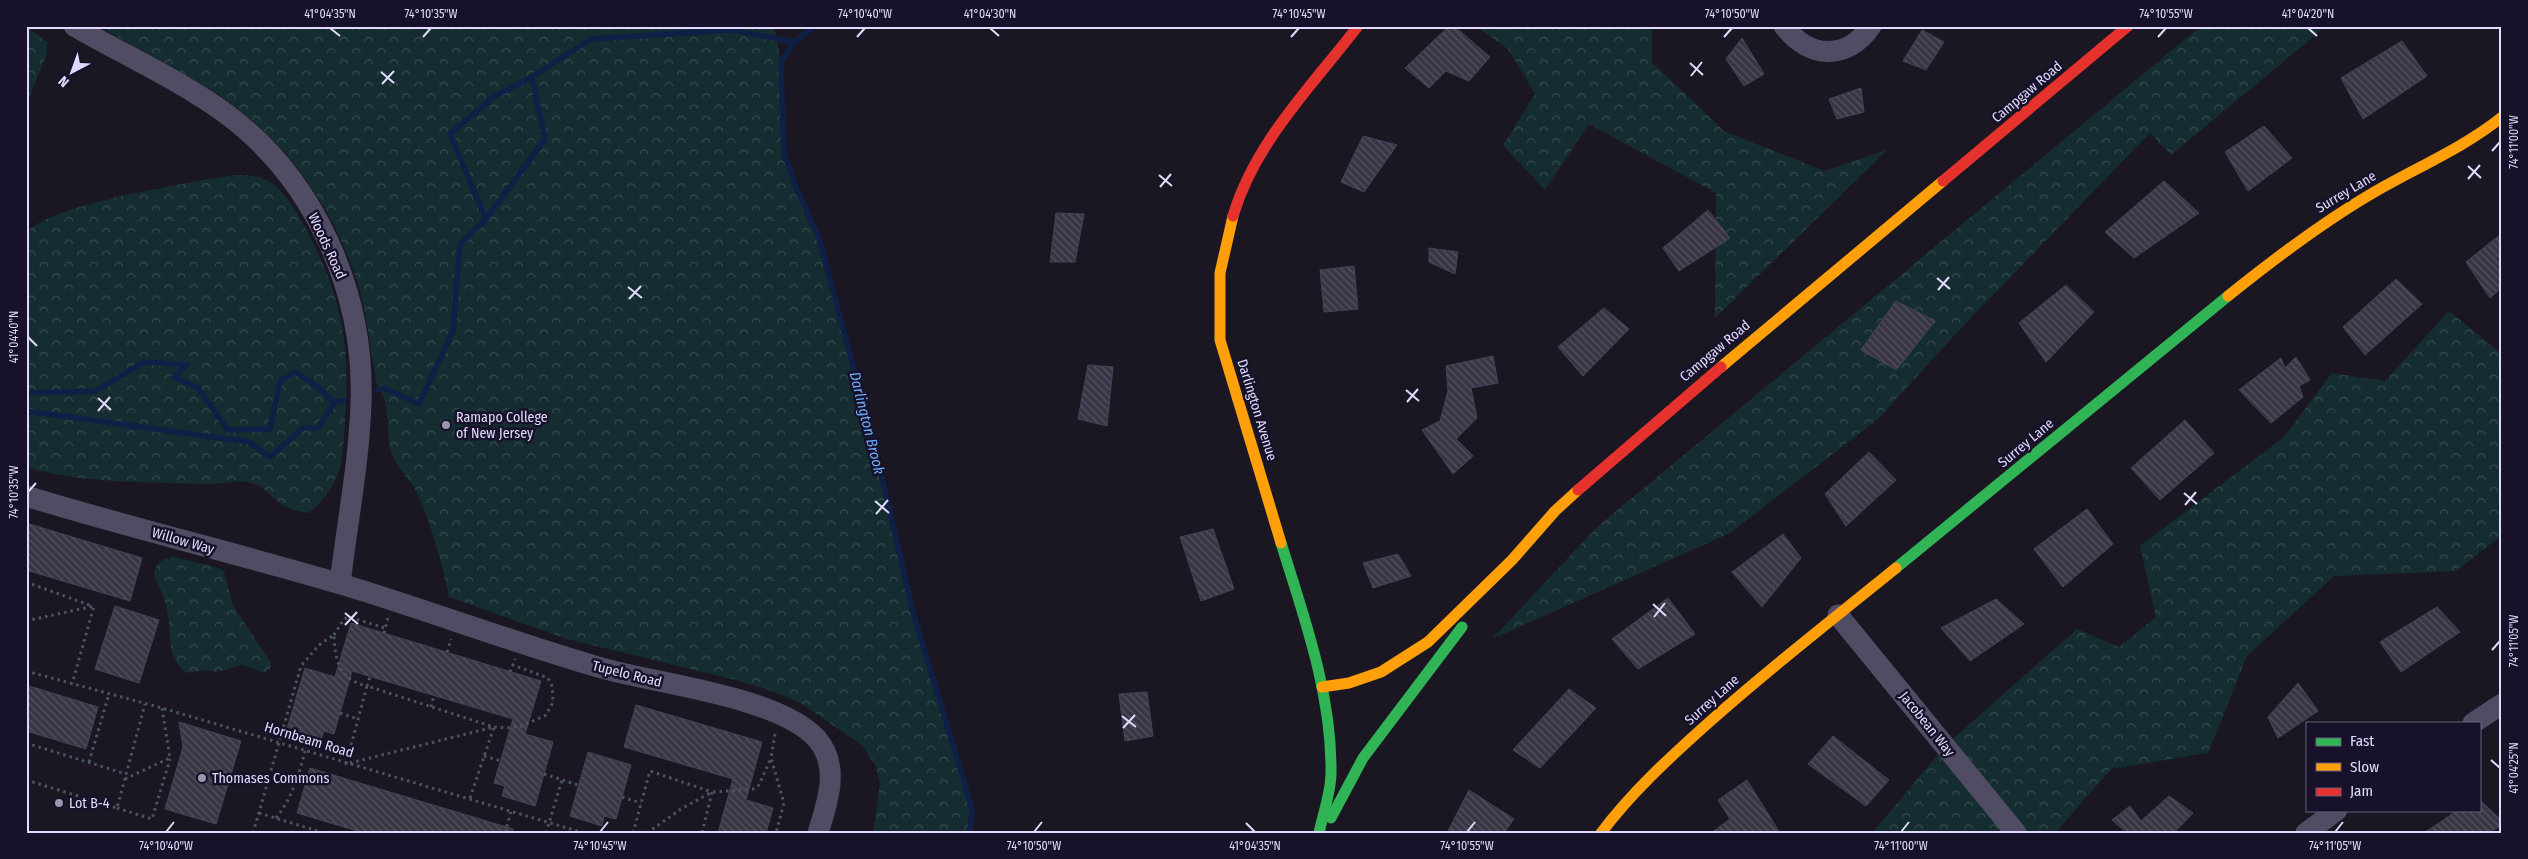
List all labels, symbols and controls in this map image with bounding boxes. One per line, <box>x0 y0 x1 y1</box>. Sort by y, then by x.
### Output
text: 41°04'35"N <box>304 7 356 21</box>
text: 74°10'35"W <box>404 7 458 21</box>
text: 74°10'40"W <box>838 7 892 21</box>
text: 41°04'30"N <box>964 7 1016 21</box>
text: 74°10'45"W <box>1272 7 1326 21</box>
text: 74°10'50"W <box>1705 7 1759 21</box>
text: 74°10'55"W <box>2139 7 2193 21</box>
text: 41°04'20"N <box>2282 7 2334 21</box>
north arrow <box>48 48 98 98</box>
street label: Campgaw Road <box>1988 58 2066 126</box>
text: N <box>55 72 73 91</box>
text: 74°11'00"W <box>2507 115 2521 169</box>
street label: Surrey Lane <box>2313 167 2379 217</box>
street label: Woods Road <box>304 210 350 282</box>
text: 41°04'40"N <box>7 311 21 363</box>
street label: Campgaw Road <box>1676 317 1754 385</box>
street label: Darlington Avenue <box>1233 357 1281 463</box>
water label: Darlington Brook <box>846 370 889 477</box>
place label: Ramapo College of New Jersey <box>456 409 548 442</box>
street label: Surrey Lane <box>1995 415 2057 471</box>
marker: Ramapo College of New Jersey <box>440 419 452 431</box>
text: 74°10'35"W <box>7 465 21 519</box>
street label: Willow Way <box>150 524 217 558</box>
text: 74°11'05"W <box>2507 615 2521 667</box>
street label: Tupelo Road <box>591 657 663 691</box>
street label: Surrey Lane <box>1681 671 1743 729</box>
street label: Jacobean Way <box>1896 688 1959 760</box>
street label: Hornbeam Road <box>262 718 356 762</box>
legend <box>2306 722 2480 812</box>
text: Fast <box>2350 732 2374 750</box>
text: 41°04'25"N <box>2507 742 2521 794</box>
text: Slow <box>2350 758 2379 776</box>
place label: Thomases Commons <box>212 770 329 787</box>
marker: Thomases Commons <box>196 772 208 784</box>
text: Jam <box>2350 782 2373 800</box>
place label: Lot B-4 <box>69 795 110 812</box>
marker: Lot B-4 <box>53 797 65 809</box>
text: 74°10'40"W <box>139 839 193 853</box>
text: 74°10'45"W <box>573 839 627 853</box>
text: 74°10'50"W <box>1007 839 1061 853</box>
text: 41°04'35"N <box>1229 839 1281 853</box>
text: 74°10'55"W <box>1440 839 1494 853</box>
text: 74°11'00"W <box>1874 839 1928 853</box>
text: 74°11'05"W <box>2309 839 2361 853</box>

